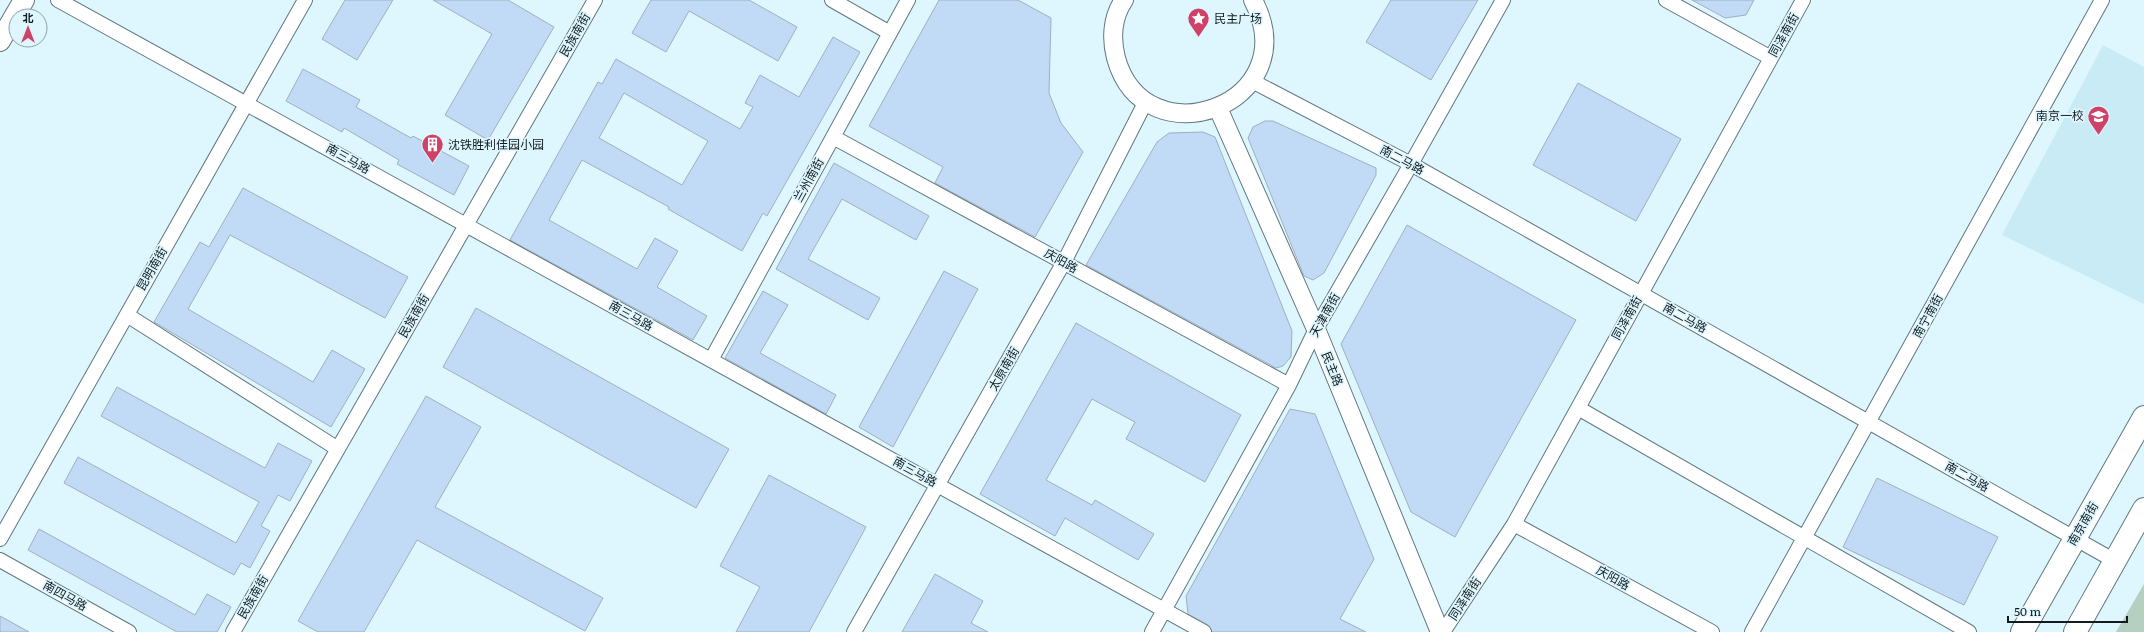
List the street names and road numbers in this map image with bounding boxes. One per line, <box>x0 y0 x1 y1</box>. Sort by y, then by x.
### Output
street label: 民族南街 <box>554 9 594 60</box>
street label: 同泽南街 <box>1764 9 1803 60</box>
street label: 南三马路 <box>323 139 374 178</box>
street label: 南二马路 <box>1377 140 1428 178</box>
street label: 兰州南街 <box>789 154 828 205</box>
street label: 昆明南街 <box>131 243 171 294</box>
street label: 庆阳路 <box>1041 244 1082 277</box>
street label: 天津南街 <box>1305 289 1344 340</box>
street label: 民族南街 <box>393 290 433 341</box>
street label: 南宁南街 <box>1908 290 1947 341</box>
street label: 同泽南街 <box>1607 292 1646 343</box>
street label: 南三马路 <box>606 296 657 335</box>
street label: 南二马路 <box>1660 298 1711 337</box>
street label: 太原南街 <box>983 343 1023 394</box>
street label: 民主路 <box>1318 349 1348 389</box>
street label: 南三马路 <box>890 452 941 491</box>
street label: 南二马路 <box>1942 457 1993 496</box>
street label: 南京南街 <box>2062 498 2102 549</box>
street label: 庆阳路 <box>1593 561 1634 594</box>
street label: 民族南街 <box>232 571 272 622</box>
street label: 同泽南街 <box>1444 573 1485 623</box>
street label: 南四马路 <box>40 576 91 615</box>

